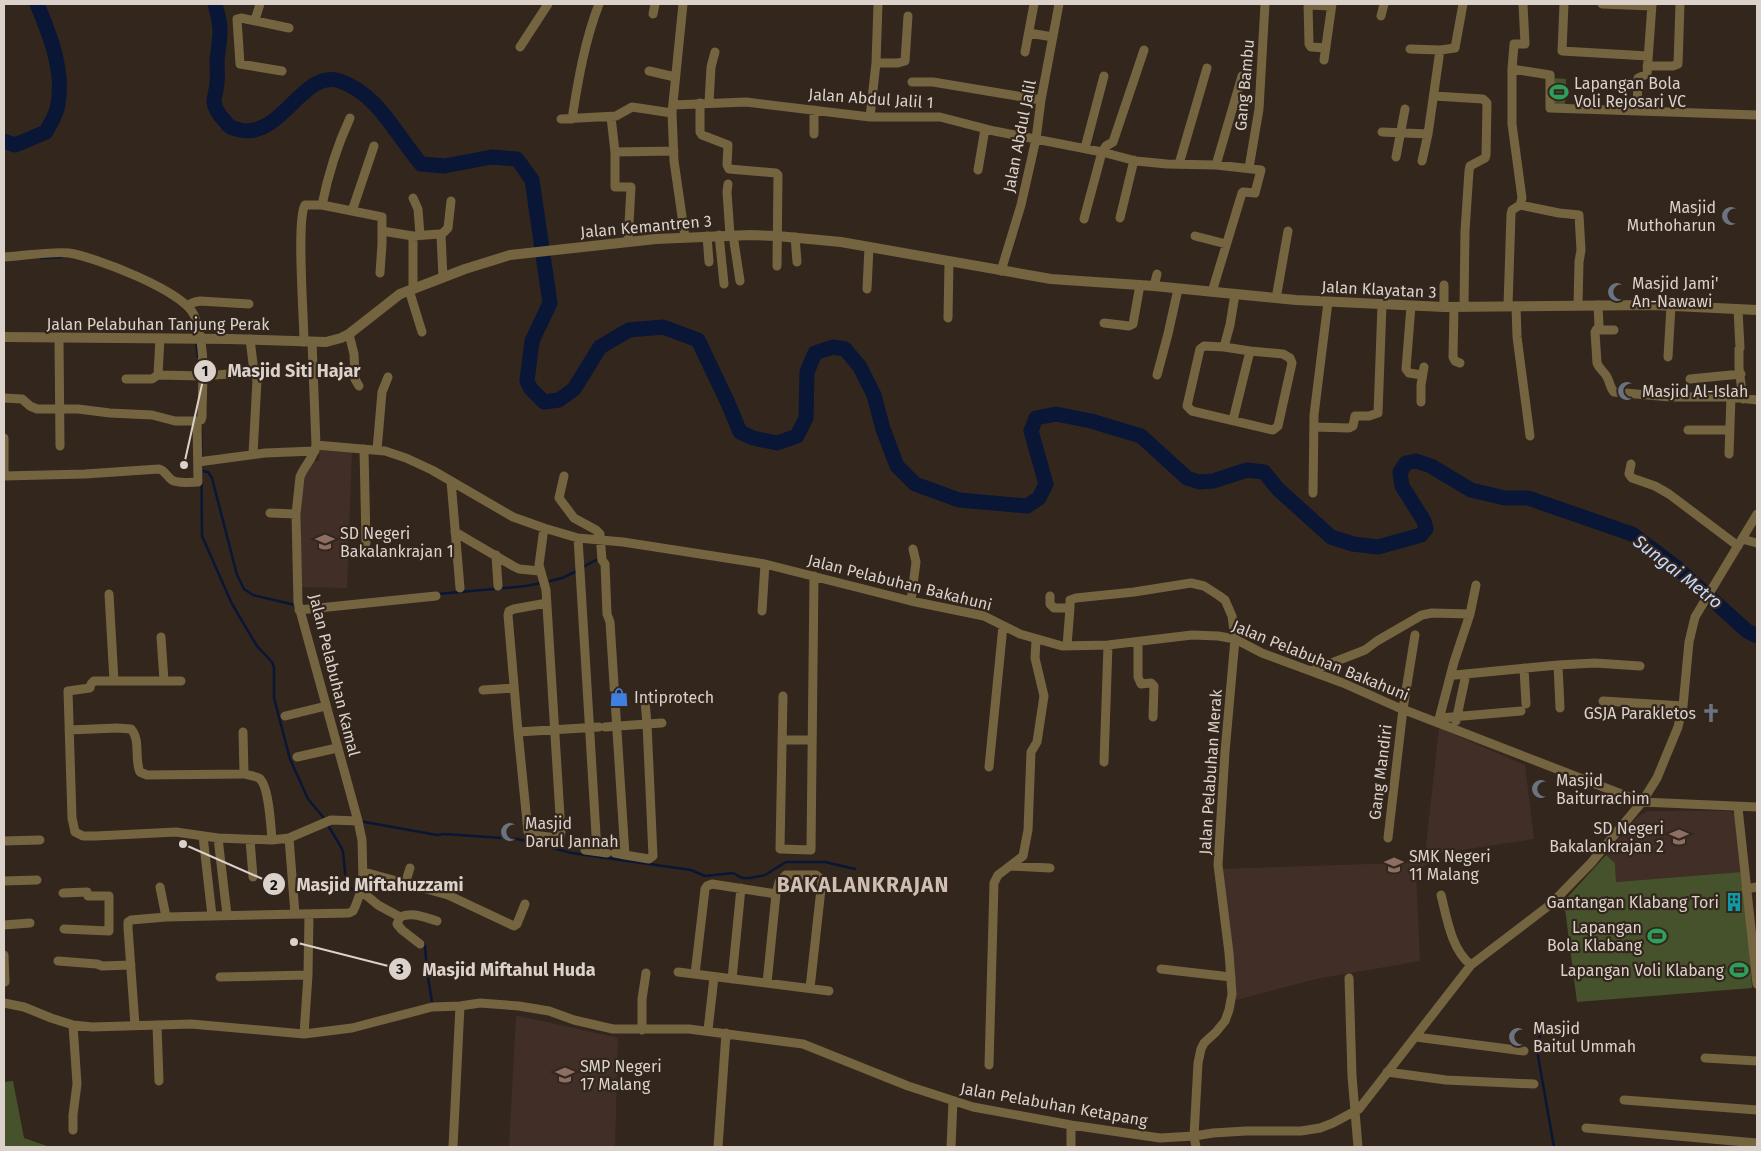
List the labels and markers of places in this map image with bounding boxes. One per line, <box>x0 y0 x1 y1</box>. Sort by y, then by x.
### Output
place label: Lapangan Bola Voli Rejosari VC <box>1574 74 1686 111</box>
sports icon: Lapangan Bola Voli Rejosari VC <box>1548 81 1570 103</box>
place label: Masjid Muthoharun <box>1627 198 1716 235</box>
mosque icon: Masjid Muthoharun <box>1720 205 1742 227</box>
place label: Masjid Jami' An-Nawawi <box>1632 274 1719 311</box>
mosque icon: Masjid Jami' An-Nawawi <box>1606 281 1628 303</box>
callout: Masjid Siti Hajar <box>192 354 370 387</box>
mosque icon: Masjid Al-Islah <box>1616 380 1638 402</box>
place label: Masjid Al-Islah <box>1642 382 1748 401</box>
place label: SD Negeri Bakalankrajan 1 <box>340 524 454 561</box>
school or university icon: SD Negeri Bakalankrajan 1 <box>314 531 336 553</box>
shop icon: Intiprotech <box>608 686 630 708</box>
place label: Intiprotech <box>634 688 714 707</box>
church icon: GSJA Parakletos <box>1700 702 1722 724</box>
place label: GSJA Parakletos <box>1584 704 1696 723</box>
place label: Masjid Baiturrachim <box>1556 771 1650 808</box>
mosque icon: Masjid Baiturrachim <box>1530 778 1552 800</box>
place label: Masjid Darul Jannah <box>525 814 619 851</box>
place label: SD Negeri Bakalankrajan 2 <box>1549 819 1664 856</box>
mosque icon: Masjid Darul Jannah <box>499 821 521 843</box>
school or university icon: SD Negeri Bakalankrajan 2 <box>1668 826 1690 848</box>
place label: SMK Negeri 11 Malang <box>1409 847 1491 884</box>
school or university icon: SMK Negeri 11 Malang <box>1383 854 1405 876</box>
callout: Masjid Miftahuzzami <box>262 868 474 901</box>
building icon: Gantangan Klabang Tori <box>1723 891 1745 913</box>
place label: Gantangan Klabang Tori <box>1547 893 1719 912</box>
place label: Lapangan Bola Klabang <box>1547 918 1643 955</box>
sports icon: Lapangan Bola Klabang <box>1646 925 1668 947</box>
callout: Masjid Miftahul Huda <box>388 953 606 986</box>
sports icon: Lapangan Voli Klabang <box>1728 959 1750 981</box>
place label: Lapangan Voli Klabang <box>1560 961 1725 980</box>
place label: Masjid Baitul Ummah <box>1533 1019 1636 1056</box>
mosque icon: Masjid Baitul Ummah <box>1507 1026 1529 1048</box>
place label: SMP Negeri 17 Malang <box>580 1057 662 1094</box>
school or university icon: SMP Negeri 17 Malang <box>554 1064 576 1086</box>

